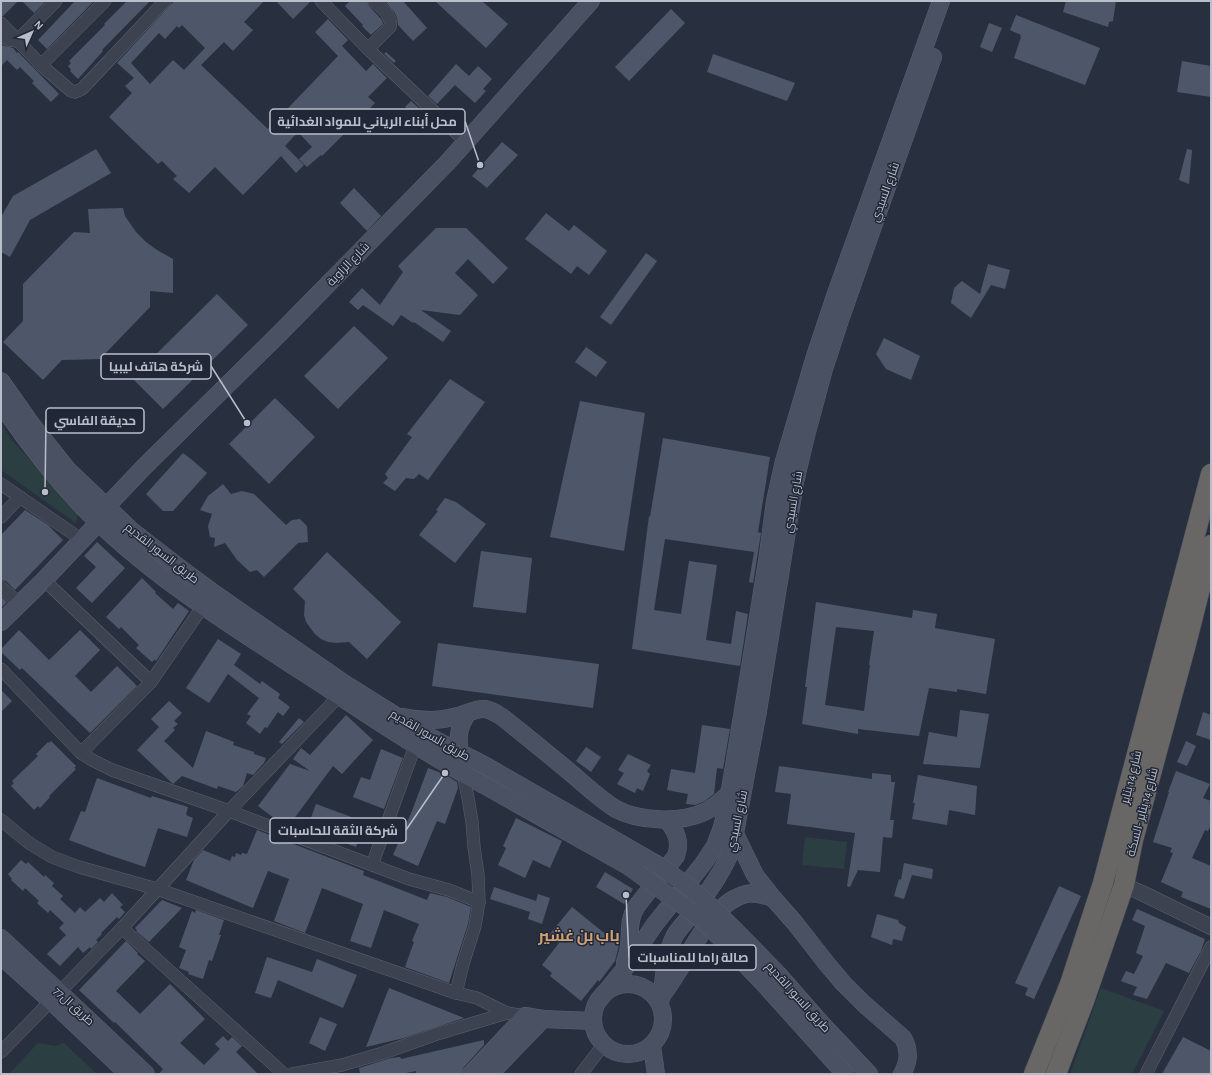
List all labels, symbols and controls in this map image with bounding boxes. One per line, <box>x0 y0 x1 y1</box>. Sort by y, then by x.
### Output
north arrow <box>12 12 52 52</box>
text: N <box>32 19 45 32</box>
callout: محل أبناء الرياني للمواد الغدائية <box>270 109 465 134</box>
text: محل أبناء الرياني للمواد الغدائية <box>277 113 457 133</box>
street label: شارع السيدي <box>869 160 905 225</box>
street label: شارع الزاوية <box>324 240 373 289</box>
callout: شركة هاتف ليبيا <box>101 354 211 379</box>
text: شركة هاتف ليبيا <box>109 359 203 374</box>
callout: حديقة الفاسي <box>46 408 144 433</box>
text: حديقة الفاسي <box>54 415 136 431</box>
street label: شارع السيدي <box>782 470 808 535</box>
street label: طريق السور القديم <box>122 521 201 587</box>
street label: طريق السور القديم <box>387 707 472 764</box>
street label: شارع 14 يناير <box>1118 749 1145 806</box>
street label: شارع 14 يناير -السكة <box>1124 766 1162 858</box>
street label: شارع السيدي <box>725 789 753 854</box>
callout: شركة الثقة للحاسبات <box>270 818 406 843</box>
text: شركة الثقة للحاسبات <box>278 823 398 838</box>
district label: باب بن غشير <box>537 927 620 945</box>
callout: صالة راما للمناسبات <box>629 945 756 970</box>
text: صالة راما للمناسبات <box>638 952 748 965</box>
street label: طريق السور القديم <box>762 960 833 1036</box>
street label: طريق ال77 <box>51 984 97 1028</box>

